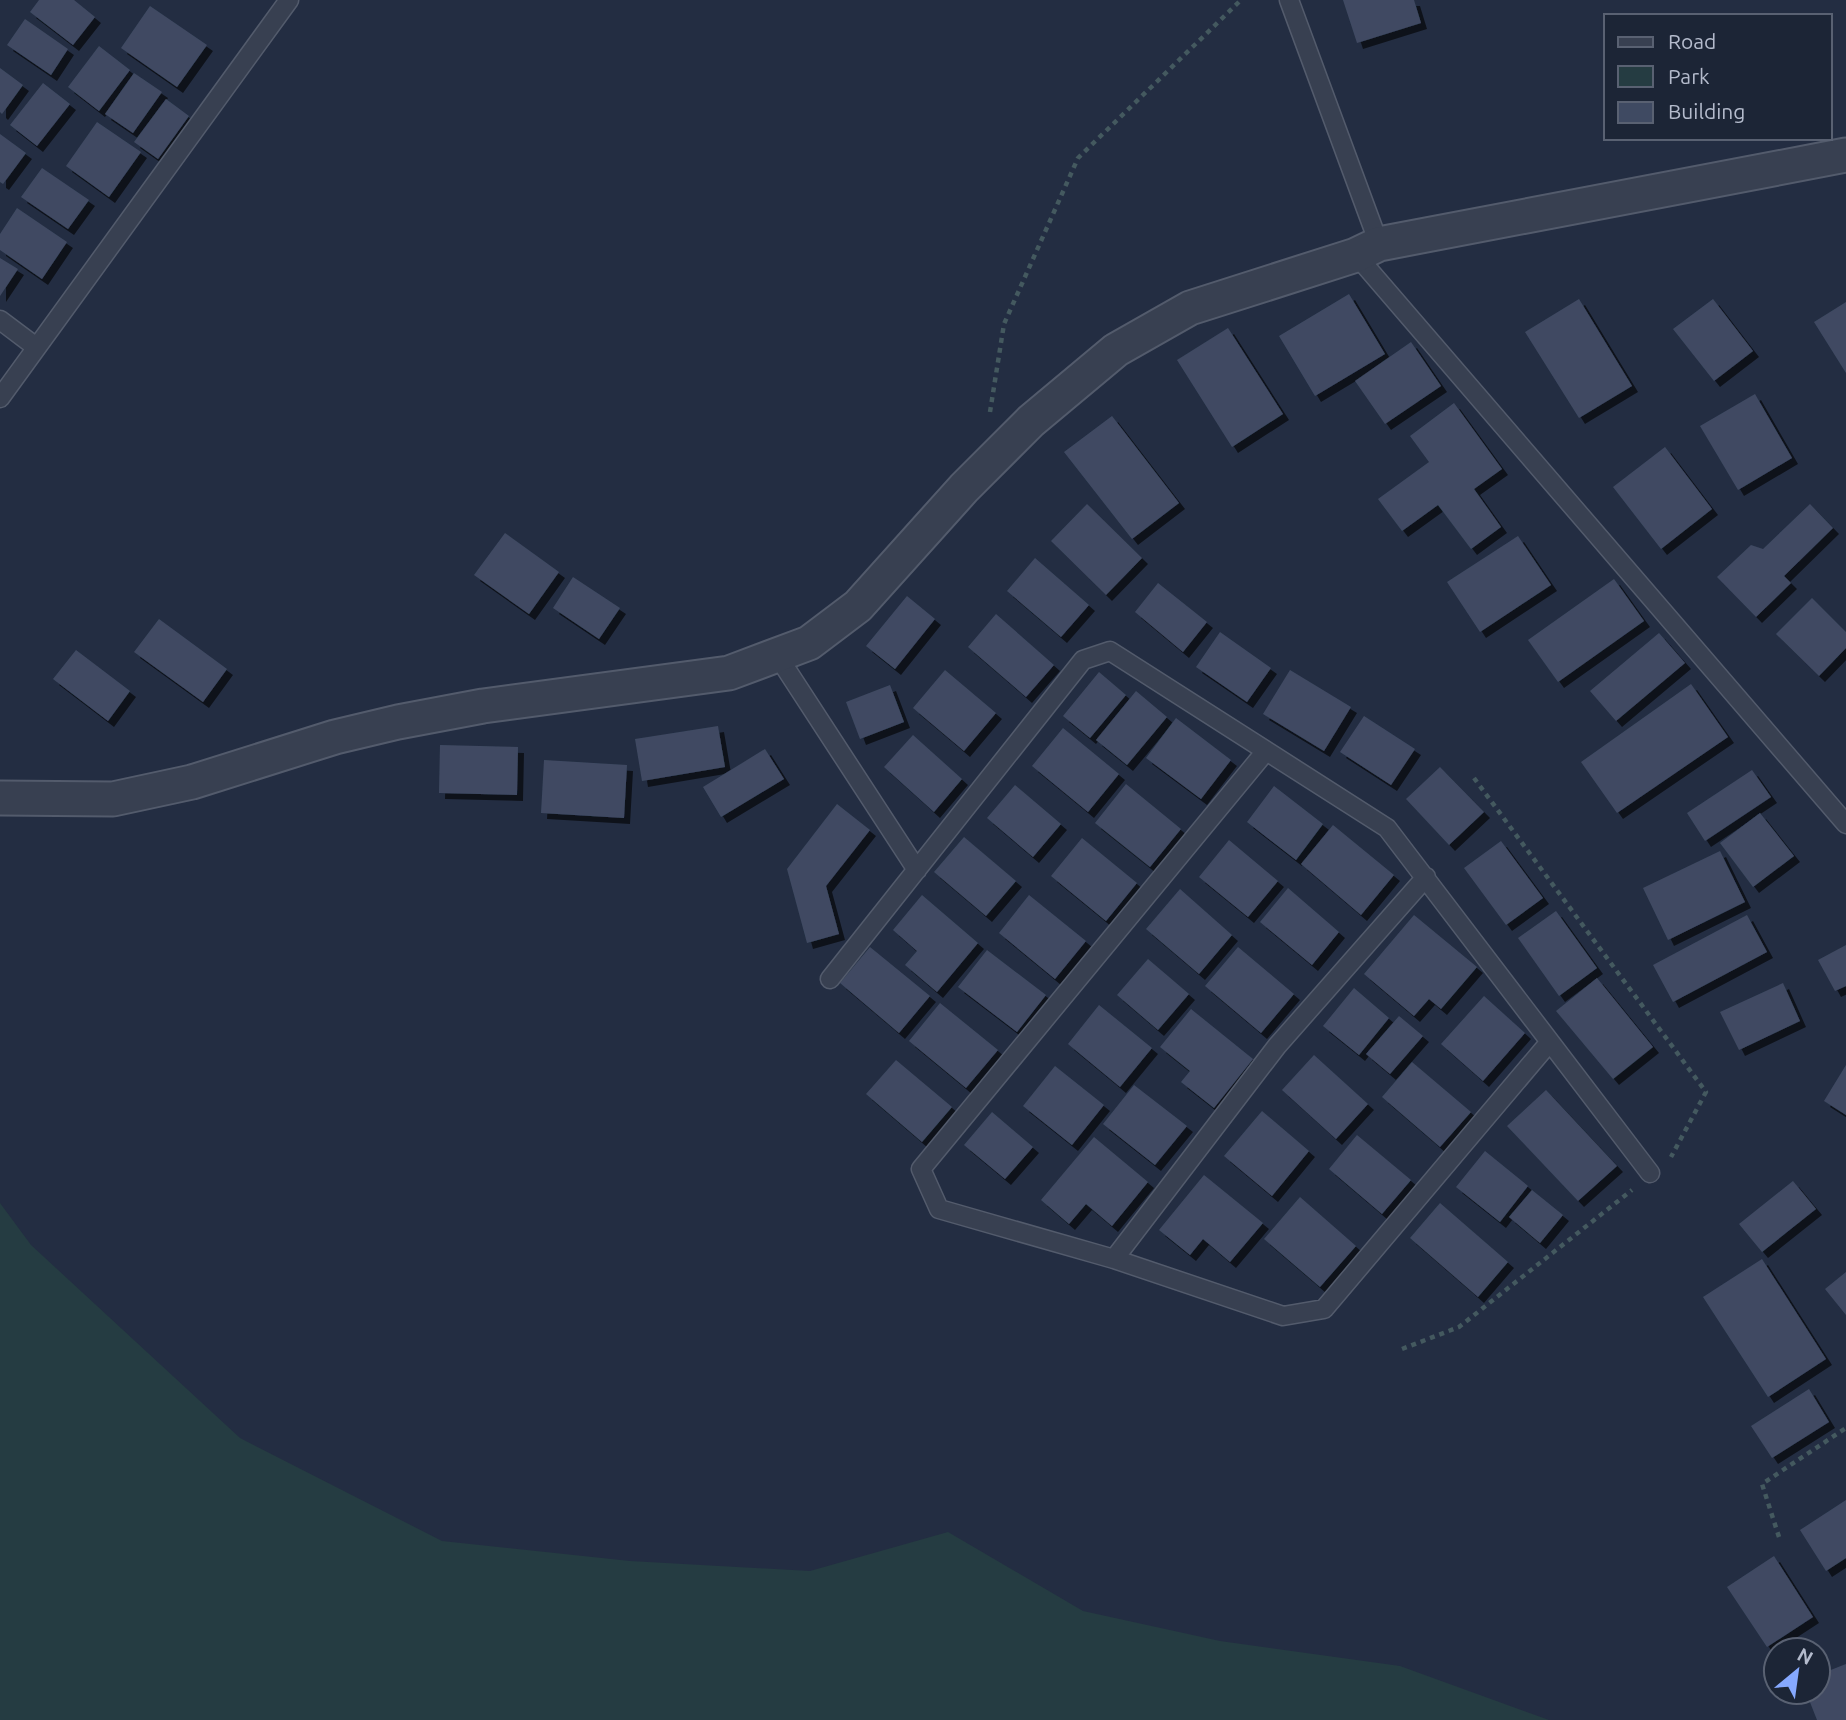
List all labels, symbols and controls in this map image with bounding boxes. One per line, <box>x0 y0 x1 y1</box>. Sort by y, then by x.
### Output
legend <box>1604 14 1832 140</box>
text: Road <box>1668 29 1716 53</box>
text: Park <box>1668 64 1710 88</box>
text: Building <box>1668 99 1745 123</box>
north arrow <box>1762 1636 1832 1706</box>
text: N <box>1794 1643 1817 1669</box>

